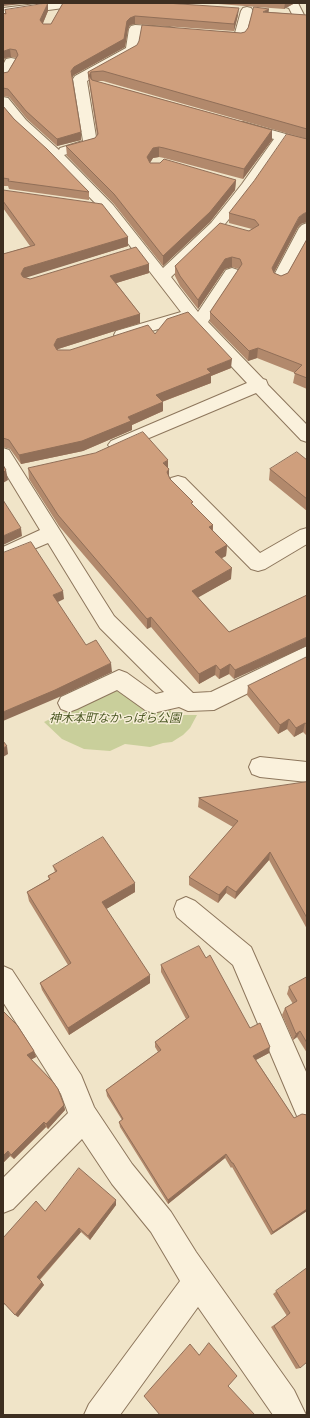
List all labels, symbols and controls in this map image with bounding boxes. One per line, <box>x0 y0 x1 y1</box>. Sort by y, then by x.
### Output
park label: 神木本町なかっぱら公園 <box>49 712 181 726</box>

